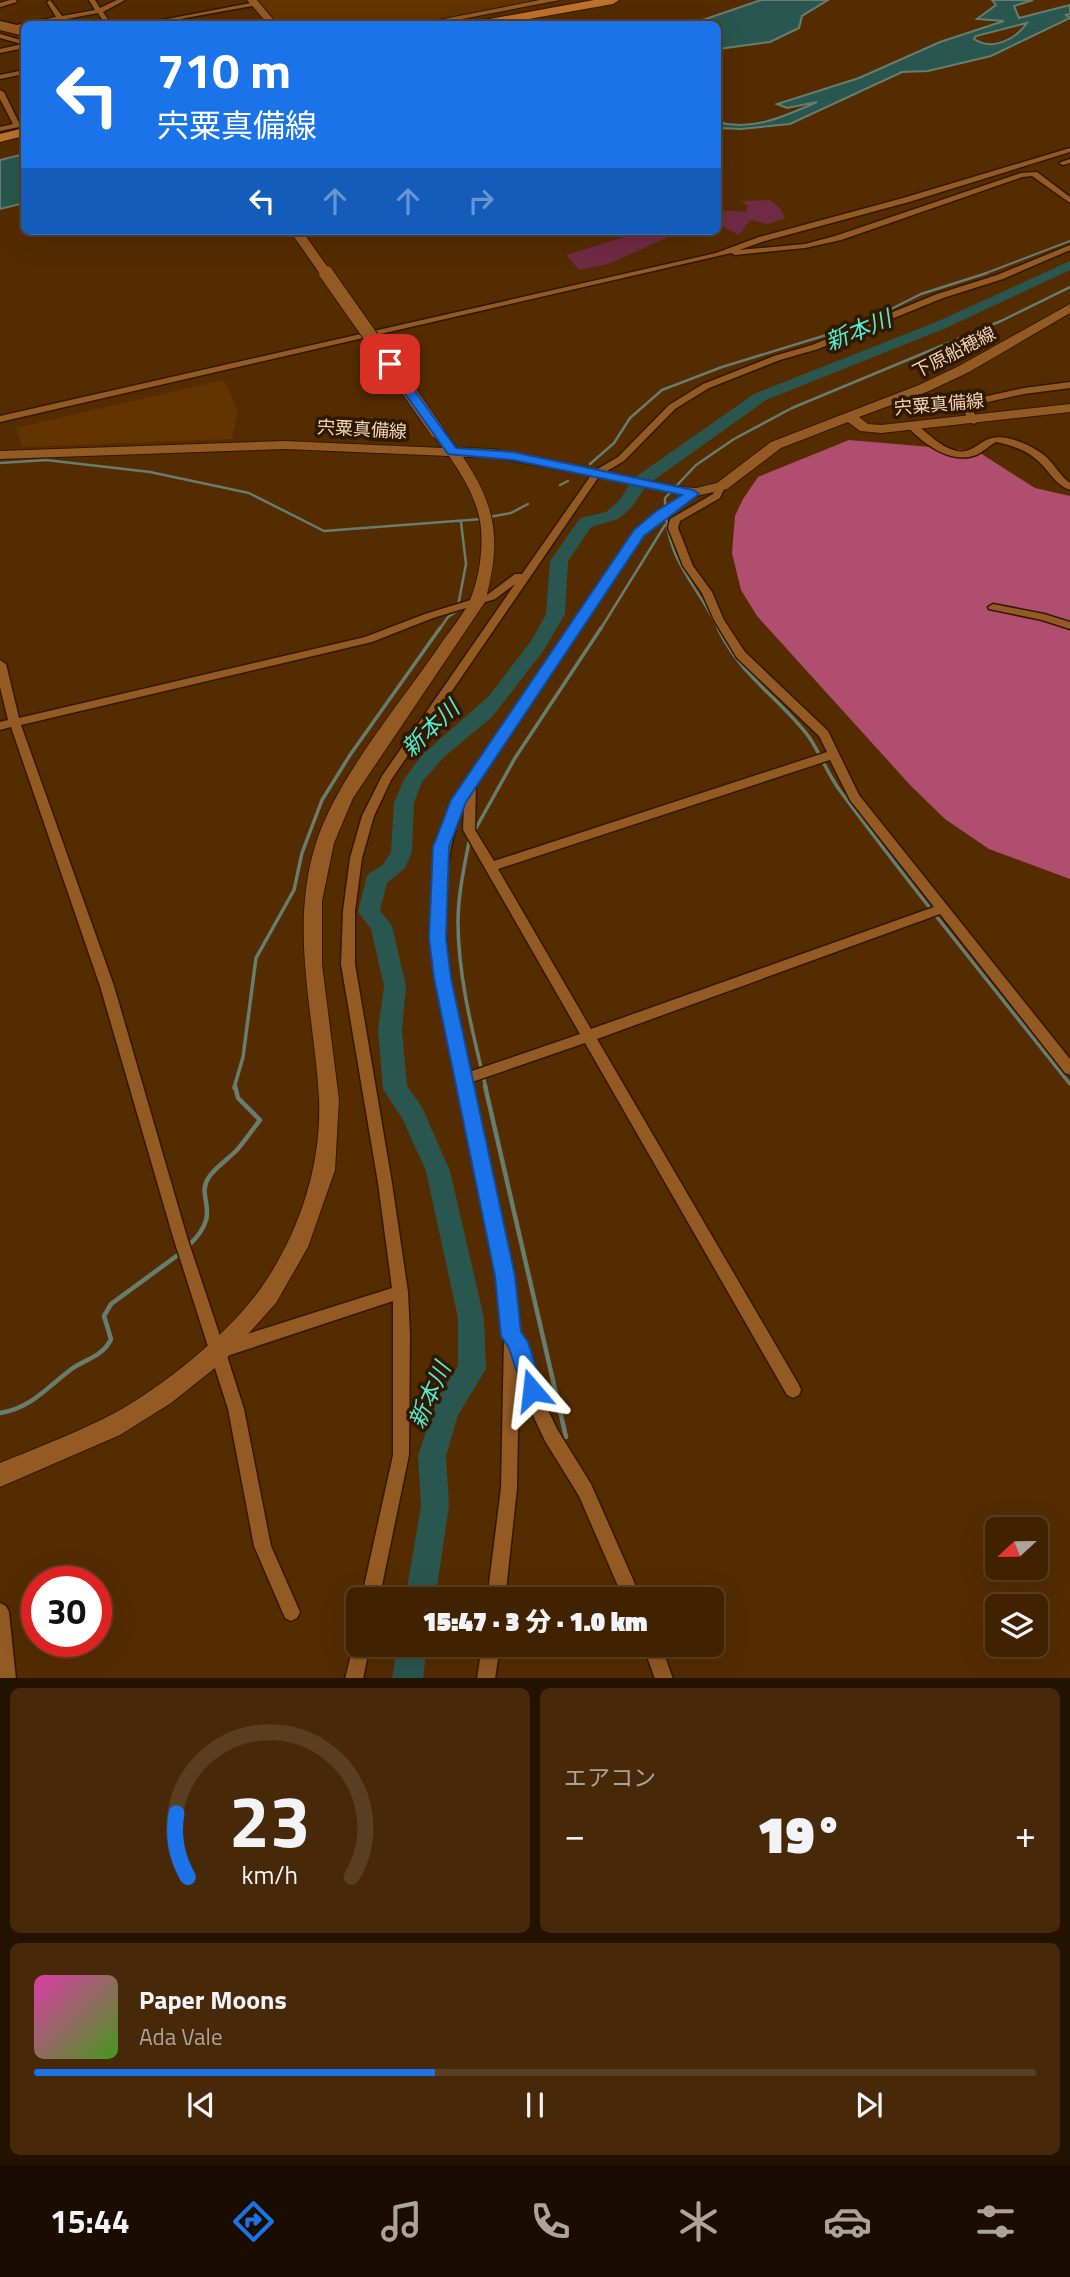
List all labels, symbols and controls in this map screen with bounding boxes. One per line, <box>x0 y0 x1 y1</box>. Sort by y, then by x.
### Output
text: 710 m <box>157 32 291 107</box>
icon: left <box>42 49 133 140</box>
text: 宍粟真備線 <box>157 101 317 149</box>
icon: left <box>243 182 281 220</box>
icon: ahead <box>316 182 354 220</box>
icon: ahead <box>389 182 427 220</box>
icon: right <box>462 182 500 220</box>
water label: 新本川 <box>819 300 899 359</box>
street label: 下原船穂線 <box>908 320 1000 384</box>
pin <box>360 334 420 394</box>
icon: arrive <box>371 345 409 383</box>
street label: 宍粟真備線 <box>893 387 985 421</box>
street label: 宍粟真備線 <box>316 413 408 445</box>
water label: 新本川 <box>393 689 469 765</box>
position arrow <box>495 1353 569 1427</box>
water label: 新本川 <box>399 1354 460 1434</box>
north arrow <box>985 1517 1048 1580</box>
map controls <box>985 1517 1048 1657</box>
speed limit sign: 30 <box>21 1566 112 1657</box>
button: layers <box>985 1594 1048 1657</box>
text: 15:47 · 3 分 · 1.0 km <box>422 1602 648 1641</box>
text: エアコン <box>564 1760 656 1795</box>
text: 23 <box>229 1765 311 1875</box>
text: 19° <box>757 1794 843 1873</box>
text: − <box>564 1805 585 1863</box>
text: + <box>1015 1805 1036 1863</box>
text: km/h <box>242 1855 298 1893</box>
text: Paper Moons <box>139 1980 287 2019</box>
text: Ada Vale <box>139 2019 223 2054</box>
icon: previous <box>182 2086 220 2124</box>
icon: pause <box>516 2086 554 2124</box>
icon: next <box>850 2086 888 2124</box>
text: 15:44 <box>50 2197 130 2245</box>
icon: directions <box>229 2197 278 2246</box>
icon: music <box>377 2197 426 2246</box>
icon: phone <box>526 2197 575 2246</box>
icon: climate <box>674 2197 723 2246</box>
icon: car <box>823 2197 872 2246</box>
icon: filters <box>971 2197 1020 2246</box>

